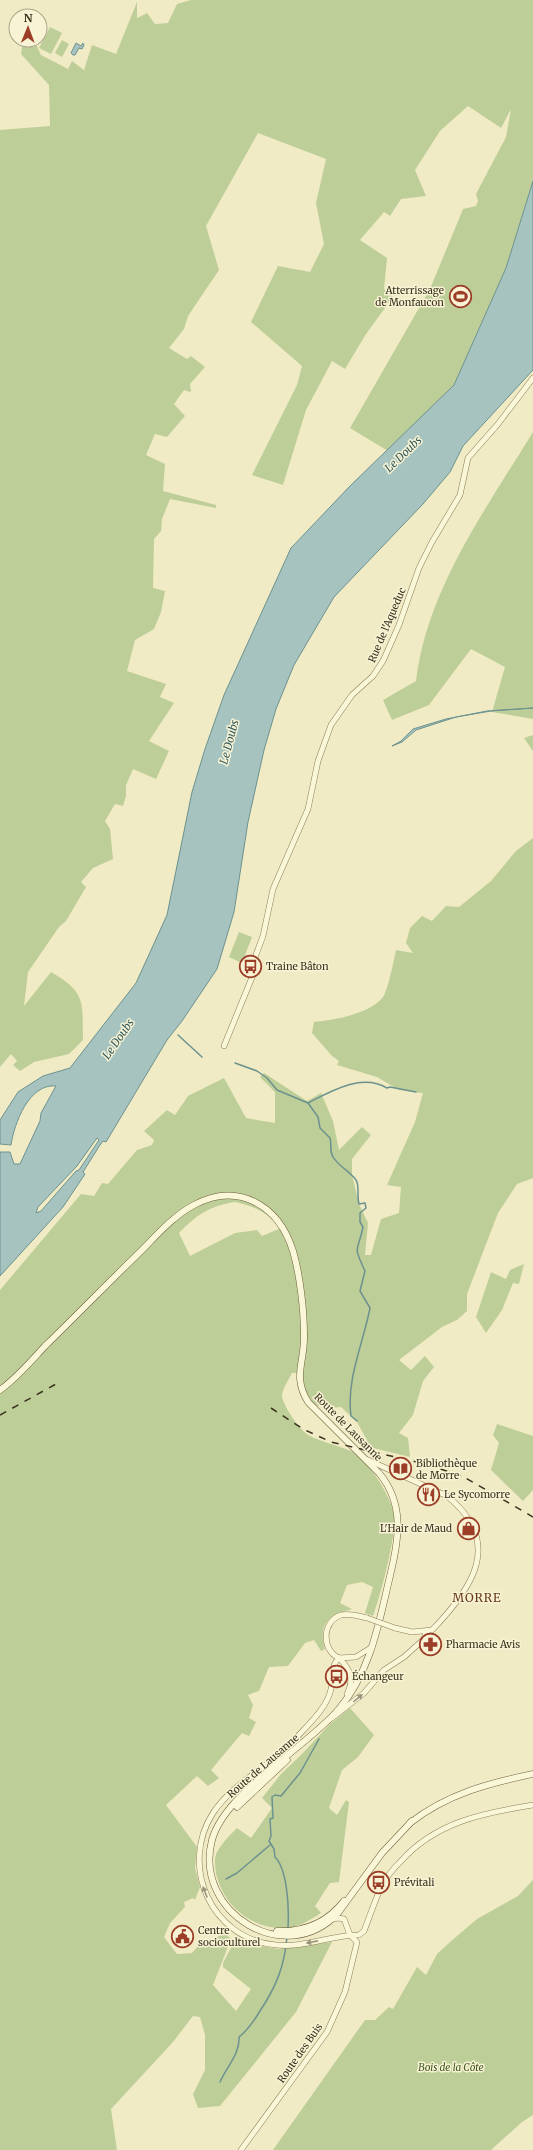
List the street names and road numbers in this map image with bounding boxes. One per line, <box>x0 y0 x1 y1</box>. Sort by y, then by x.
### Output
street label: Rue de l'Aqueduc <box>365 585 409 665</box>
street label: Route de Lausanne <box>311 1390 385 1464</box>
street label: Route de Lausanne <box>224 1731 302 1801</box>
street label: Route des Buis <box>275 2021 325 2085</box>

